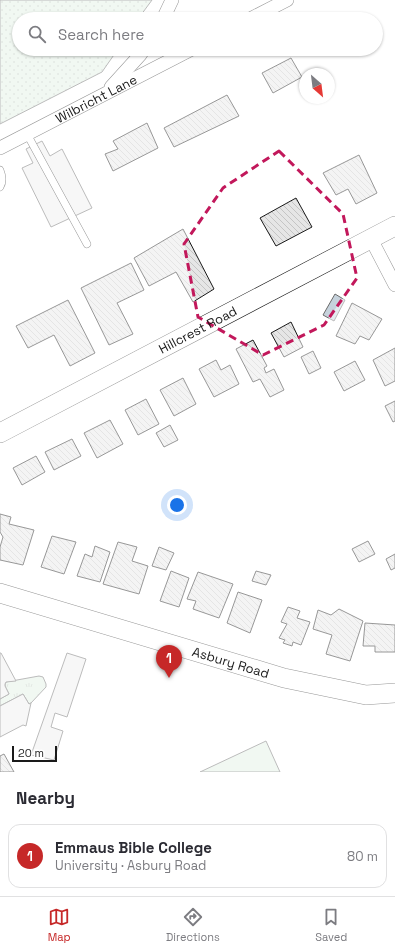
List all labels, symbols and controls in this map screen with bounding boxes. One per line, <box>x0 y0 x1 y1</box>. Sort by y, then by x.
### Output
search box <box>12 12 383 56</box>
icon: search <box>26 23 48 45</box>
text: Search here <box>58 25 144 44</box>
north arrow <box>299 68 335 104</box>
street label: Wilbricht Lane <box>53 71 140 127</box>
street label: Hillcrest Road <box>156 302 240 357</box>
your location <box>167 495 187 515</box>
street label: Asbury Road <box>190 643 271 682</box>
pin: 1 <box>156 645 182 678</box>
scale bar <box>12 744 57 763</box>
text: 20 m <box>18 746 44 760</box>
text: Nearby <box>16 787 75 809</box>
text: Emmaus Bible College <box>55 838 212 857</box>
text: 1 <box>27 848 33 865</box>
text: 80 m <box>347 848 378 865</box>
text: University · Asbury Road <box>55 857 206 874</box>
tab: Map <box>48 906 71 944</box>
tab: Directions <box>166 906 220 944</box>
tab: Saved <box>315 906 347 944</box>

